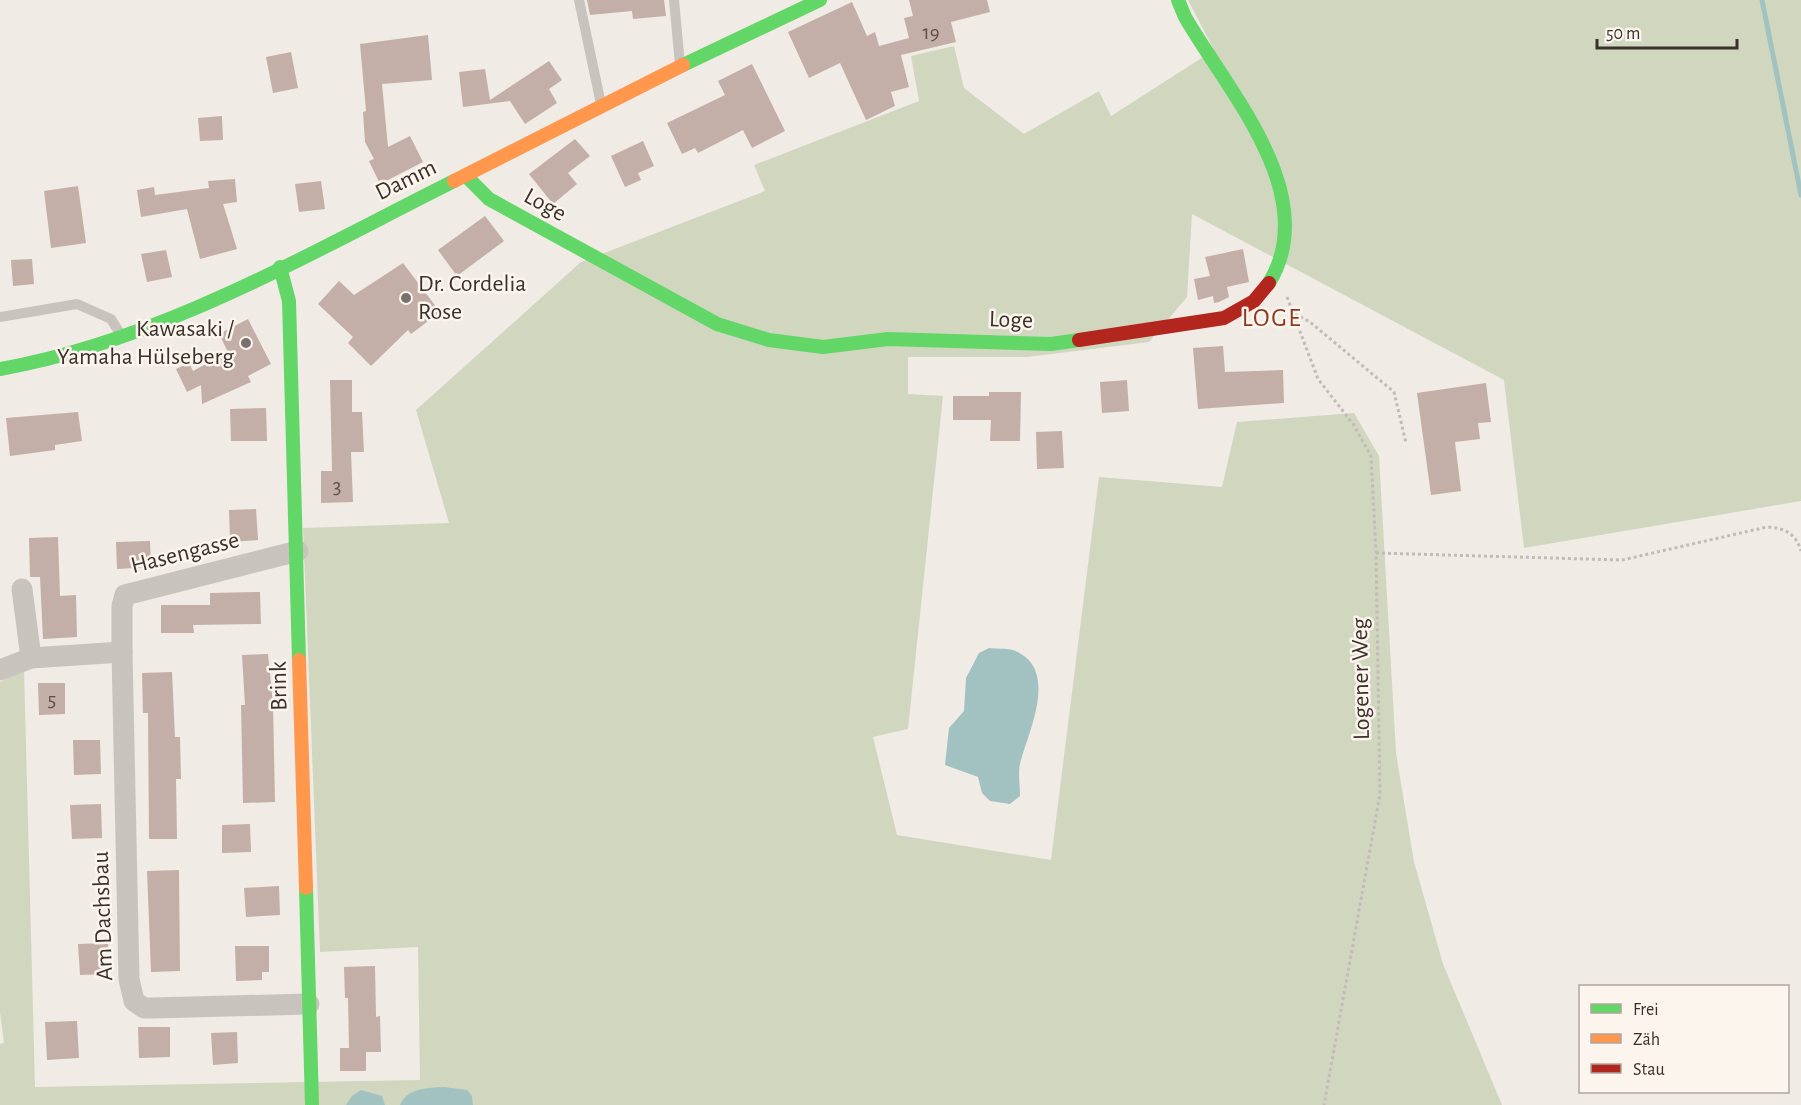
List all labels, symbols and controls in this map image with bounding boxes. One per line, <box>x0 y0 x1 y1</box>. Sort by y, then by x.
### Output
scale bar <box>1597 12 1736 50</box>
house number: 19 <box>922 22 940 43</box>
text: 50 m <box>1606 25 1640 43</box>
street label: Damm <box>372 155 440 205</box>
street label: Loge <box>520 184 570 226</box>
place label: Dr. Cordelia Rose <box>418 272 526 324</box>
marker: Dr. Cordelia Rose <box>399 291 413 305</box>
district label: LOGE <box>1242 305 1302 331</box>
street label: Loge <box>989 307 1033 333</box>
place label: Kawasaki / Yamaha Hülseberg <box>57 317 234 369</box>
marker: Kawasaki / Yamaha Hülseberg <box>239 336 253 350</box>
house number: 3 <box>333 476 341 497</box>
street label: Hasengasse <box>128 528 242 578</box>
street label: Logener Weg <box>1348 617 1374 740</box>
street label: Brink <box>267 661 291 711</box>
house number: 5 <box>48 689 56 710</box>
street label: Am Dachsbau <box>89 851 117 981</box>
legend <box>1579 985 1789 1093</box>
text: Frei <box>1633 1001 1659 1019</box>
text: Zäh <box>1633 1031 1660 1049</box>
text: Stau <box>1633 1061 1665 1079</box>

